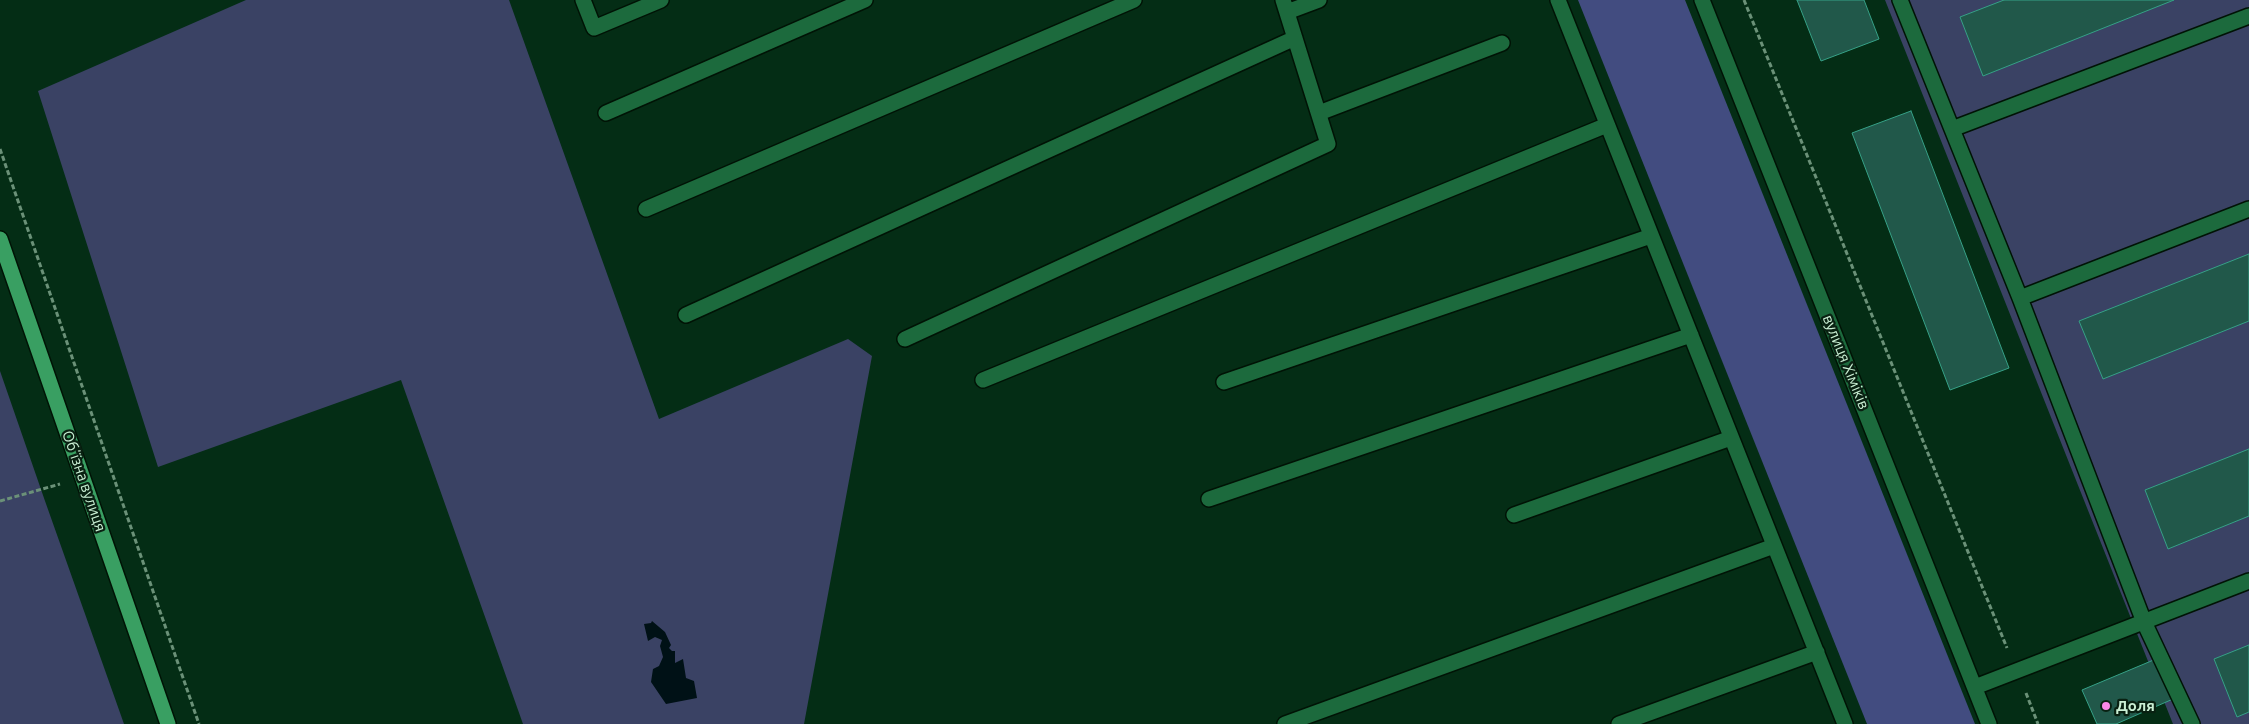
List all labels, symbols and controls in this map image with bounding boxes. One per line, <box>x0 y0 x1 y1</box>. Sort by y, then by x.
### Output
street label: вулиця Хіміків <box>1819 312 1873 412</box>
street label: Обʼїзна вулиця <box>58 428 110 534</box>
place label: Доля <box>2116 697 2155 715</box>
marker: Доля <box>2100 700 2112 712</box>

